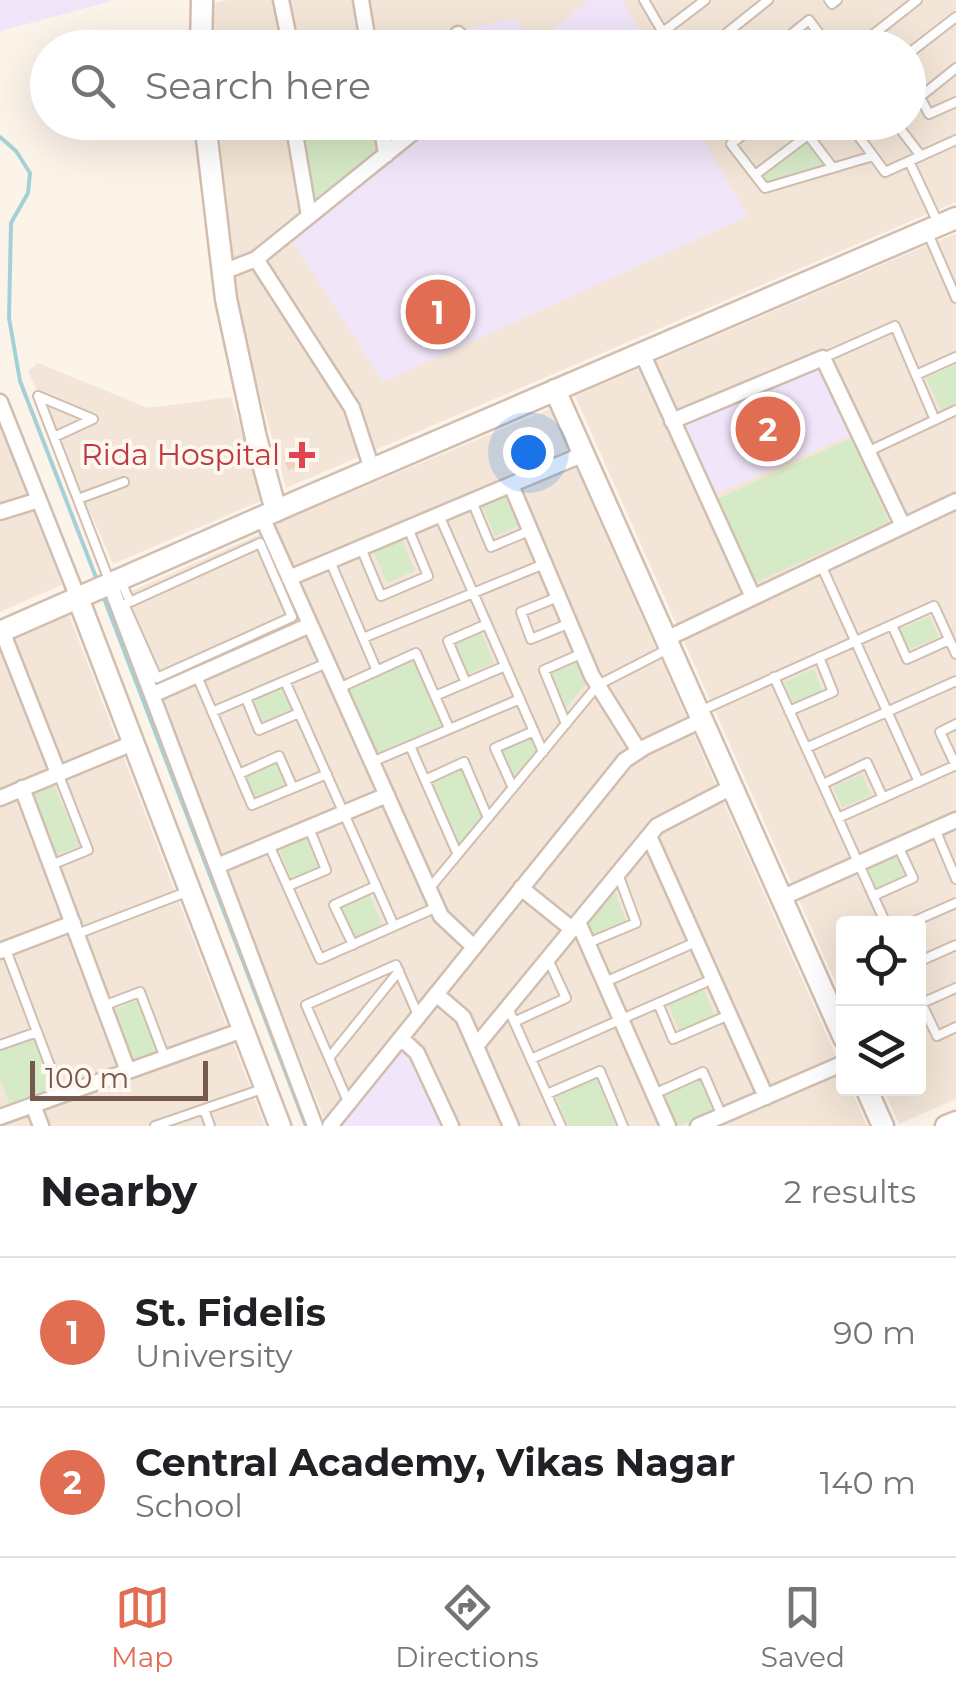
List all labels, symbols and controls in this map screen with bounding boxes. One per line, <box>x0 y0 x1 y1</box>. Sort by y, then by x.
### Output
search box <box>30 30 926 140</box>
icon: search <box>65 58 120 113</box>
text: Search here <box>145 62 371 109</box>
pin: 1 <box>406 274 470 350</box>
pin: 2 <box>736 392 800 466</box>
your location <box>503 427 554 478</box>
place label: Rida Hospital <box>81 436 280 473</box>
marker: Rida Hospital <box>289 442 315 468</box>
map controls <box>836 916 926 1096</box>
button: locate <box>836 916 926 1006</box>
button: layers <box>836 1006 926 1096</box>
scale bar <box>30 1056 208 1100</box>
text: 100 m <box>45 1061 129 1095</box>
text: Nearby <box>40 1165 197 1217</box>
text: 2 results <box>784 1172 916 1211</box>
text: St. Fidelis <box>135 1289 326 1336</box>
text: 1 <box>66 1313 79 1352</box>
text: 90 m <box>833 1313 916 1352</box>
text: University <box>135 1336 293 1375</box>
text: Central Academy, Vikas Nagar <box>135 1439 735 1486</box>
text: 2 <box>63 1463 82 1502</box>
text: 140 m <box>820 1463 916 1502</box>
text: School <box>135 1486 243 1525</box>
tab: Map <box>111 1580 173 1674</box>
tab: Directions <box>395 1580 539 1674</box>
tab: Saved <box>761 1580 845 1674</box>

